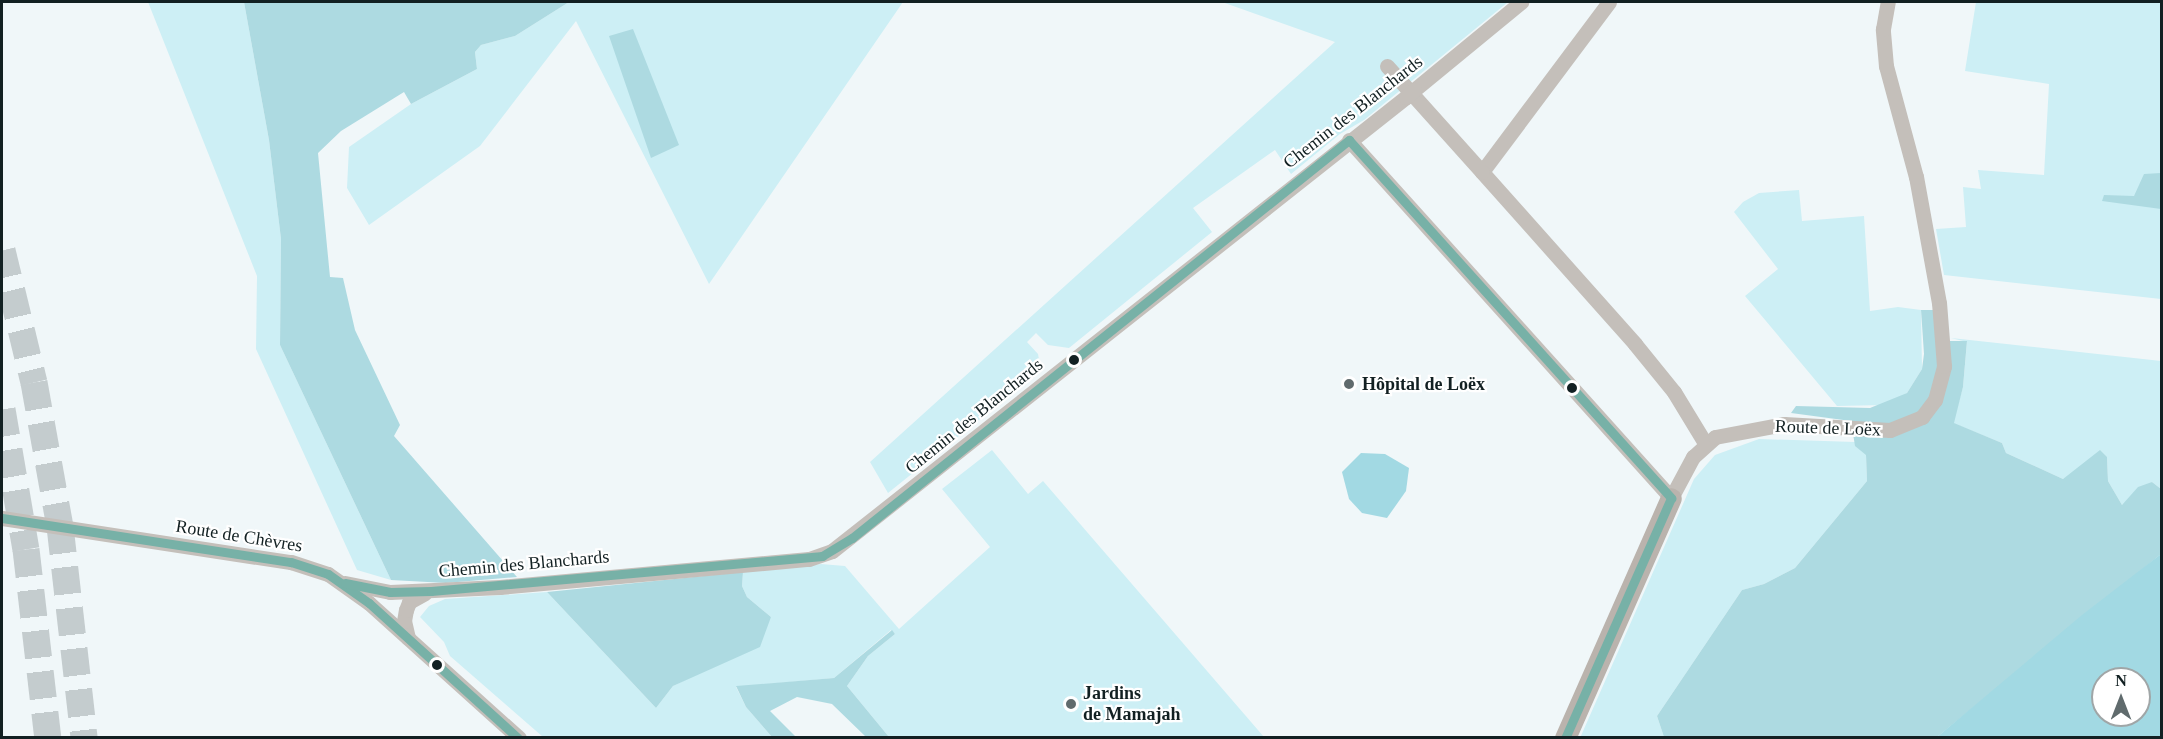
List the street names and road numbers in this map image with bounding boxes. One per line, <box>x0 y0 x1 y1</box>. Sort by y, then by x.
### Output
street label: Chemin des Blanchards <box>1279 51 1427 173</box>
street label: Chemin des Blanchards <box>901 354 1047 478</box>
street label: Route de Loëx <box>1775 415 1881 441</box>
street label: Route de Chèvres <box>174 515 304 557</box>
street label: Chemin des Blanchards <box>438 546 610 582</box>

